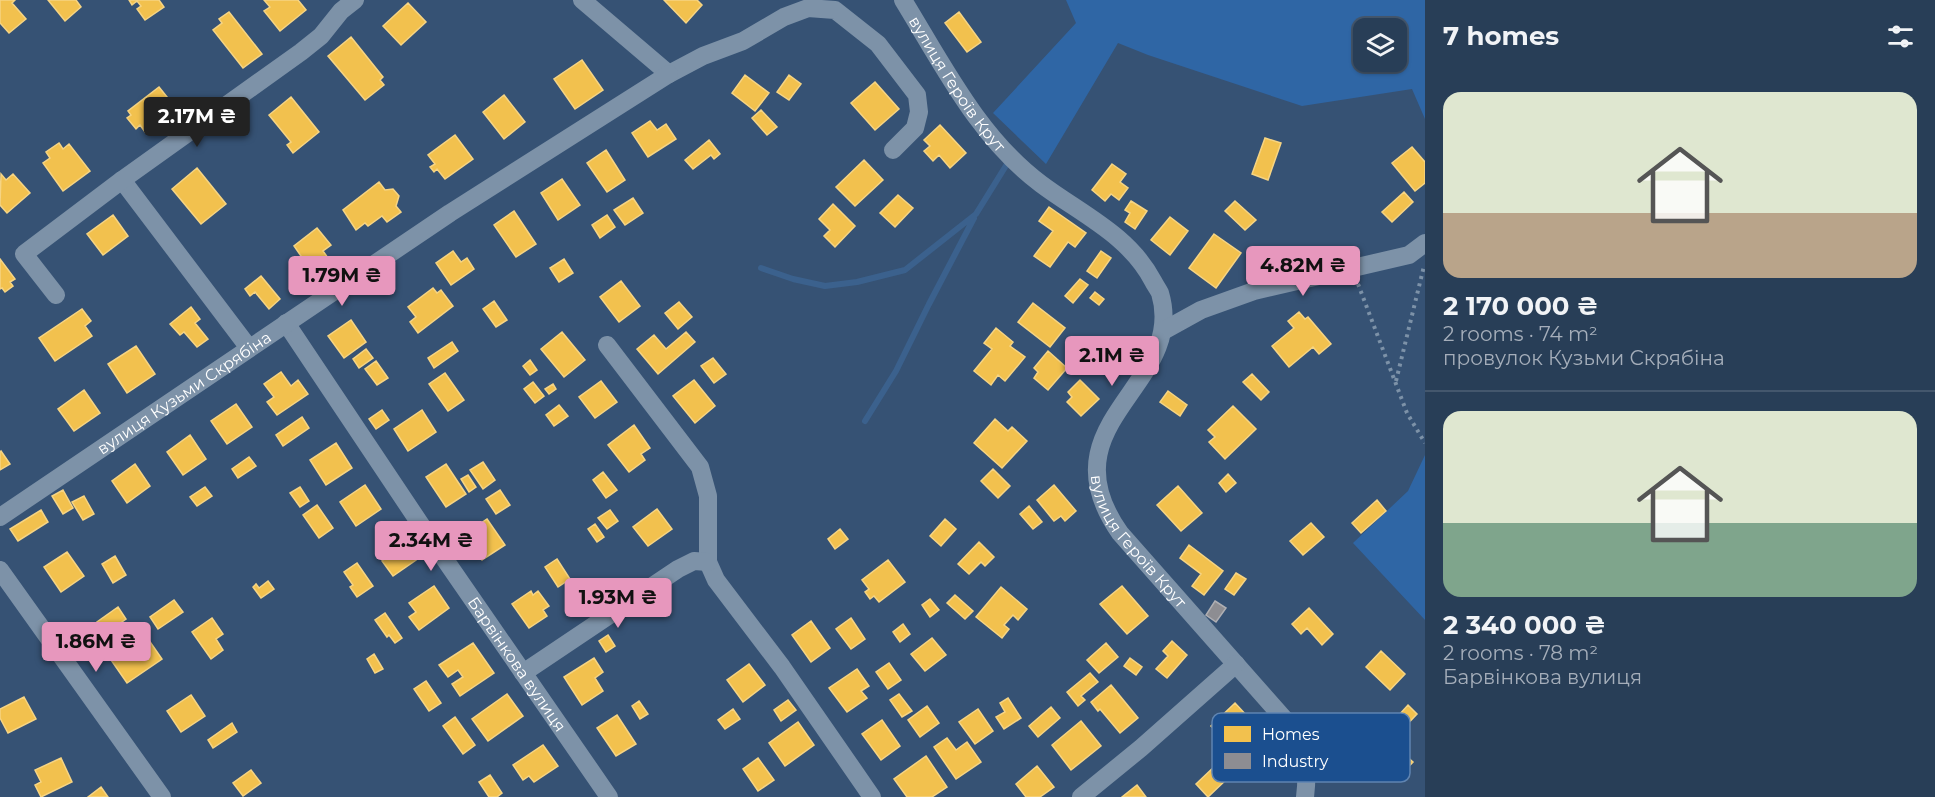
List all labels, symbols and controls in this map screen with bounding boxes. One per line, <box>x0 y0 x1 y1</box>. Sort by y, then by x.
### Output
street label: вулиця Героїв Крут <box>905 13 1010 156</box>
map controls <box>1353 18 1407 72</box>
button: layers <box>1353 18 1407 72</box>
text: 7 homes <box>1443 20 1559 52</box>
icon: filters <box>1884 20 1917 53</box>
pin: 2.17M ₴ <box>142 97 252 148</box>
text: 2.17M ₴ <box>158 104 236 128</box>
icon: home <box>1626 131 1734 239</box>
pin: 4.82M ₴ <box>1248 246 1358 297</box>
text: 4.82M ₴ <box>1260 253 1346 277</box>
pin: 1.79M ₴ <box>287 256 397 307</box>
text: 1.79M ₴ <box>302 263 382 287</box>
text: 2 170 000 ₴ <box>1443 290 1598 322</box>
text: 2 rooms · 74 m² <box>1443 322 1598 346</box>
street label: вулиця Кузьми Скрябіна <box>94 328 275 459</box>
pin: 2.1M ₴ <box>1063 336 1161 387</box>
text: 2.1M ₴ <box>1079 343 1145 367</box>
text: провулок Кузьми Скрябіна <box>1443 346 1725 370</box>
icon: home <box>1626 450 1734 558</box>
street label: вулиця Героїв Крут <box>1087 474 1191 612</box>
pin: 2.34M ₴ <box>376 521 486 572</box>
text: 2.34M ₴ <box>389 528 473 552</box>
pin: 1.93M ₴ <box>563 578 673 629</box>
text: 1.93M ₴ <box>579 585 657 609</box>
street label: Барвінкова вулиця <box>464 593 570 735</box>
text: 2 340 000 ₴ <box>1443 609 1606 641</box>
pin: 1.86M ₴ <box>41 622 151 673</box>
text: 1.86M ₴ <box>56 629 136 653</box>
text: 2 rooms · 78 m² <box>1443 641 1598 665</box>
text: Барвінкова вулиця <box>1443 665 1642 689</box>
legend <box>1212 713 1410 782</box>
text: Homes <box>1262 725 1320 744</box>
text: Industry <box>1262 752 1329 771</box>

